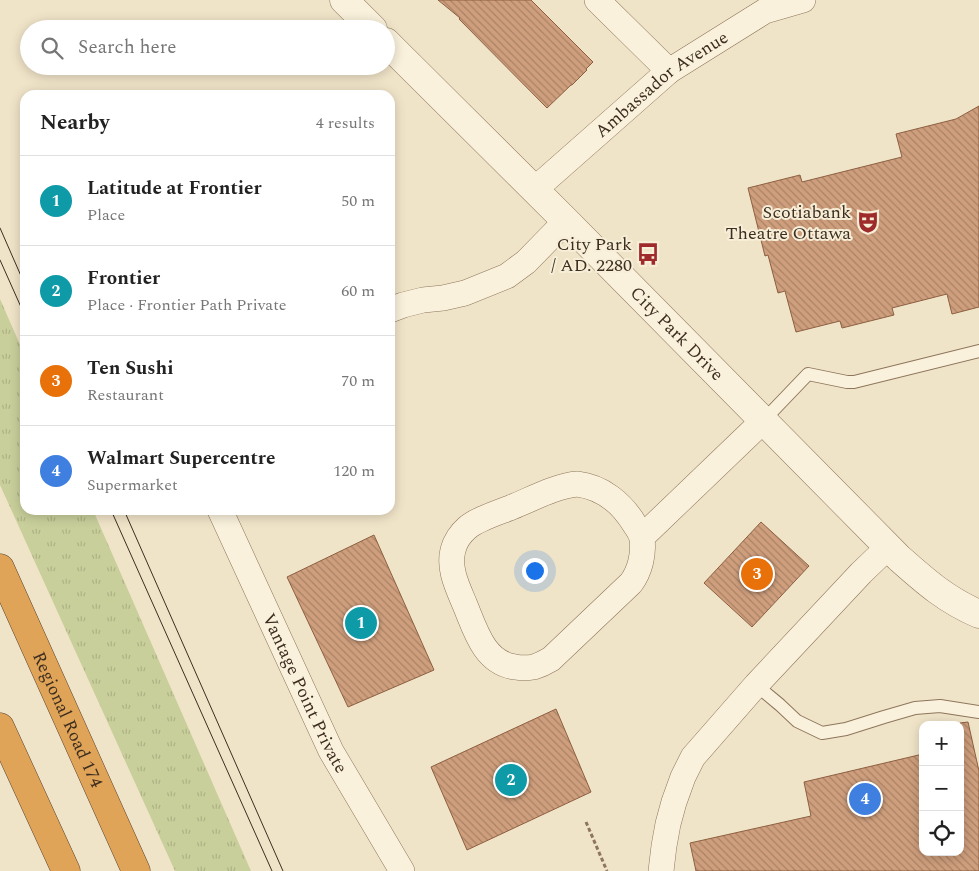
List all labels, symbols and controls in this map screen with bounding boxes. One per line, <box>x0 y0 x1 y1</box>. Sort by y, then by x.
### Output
search box <box>20 20 395 75</box>
street label: Ambassador Avenue <box>588 24 733 144</box>
text: Search here <box>78 33 177 62</box>
icon: search <box>38 34 66 62</box>
text: Nearby <box>40 107 110 139</box>
text: 4 results <box>316 111 375 135</box>
text: Latitude at Frontier <box>87 174 262 203</box>
text: 1 <box>52 189 60 213</box>
text: 50 m <box>341 189 375 213</box>
place label: Scotiabank Theatre Ottawa <box>725 199 851 247</box>
text: Place <box>87 203 125 227</box>
theatre icon: Scotiabank Theatre Ottawa <box>855 209 881 235</box>
place label: City Park / AD. 2280 <box>551 231 632 279</box>
bus stop icon: City Park / AD. 2280 <box>635 241 661 267</box>
text: Frontier <box>87 264 160 293</box>
text: 2 <box>52 279 60 303</box>
text: 60 m <box>341 279 375 303</box>
street label: City Park Drive <box>624 280 730 387</box>
text: Place · Frontier Path Private <box>87 293 287 317</box>
text: Ten Sushi <box>87 354 174 383</box>
text: 3 <box>52 369 60 393</box>
text: 70 m <box>341 369 375 393</box>
text: Restaurant <box>87 383 164 407</box>
text: Walmart Supercentre <box>87 444 275 473</box>
text: 4 <box>52 459 60 483</box>
text: 120 m <box>333 459 375 483</box>
text: Supermarket <box>87 473 178 497</box>
pin: 3 <box>741 555 773 593</box>
your location <box>522 558 548 584</box>
pin: 1 <box>345 604 377 642</box>
street label: Vantage Point Private <box>256 609 355 778</box>
street label: Regional Road 174 <box>26 647 110 792</box>
map controls <box>919 721 964 856</box>
button: + <box>919 721 964 766</box>
pin: 2 <box>495 761 527 799</box>
button: − <box>919 766 964 811</box>
pin: 4 <box>849 780 881 818</box>
button: locate <box>919 811 964 856</box>

